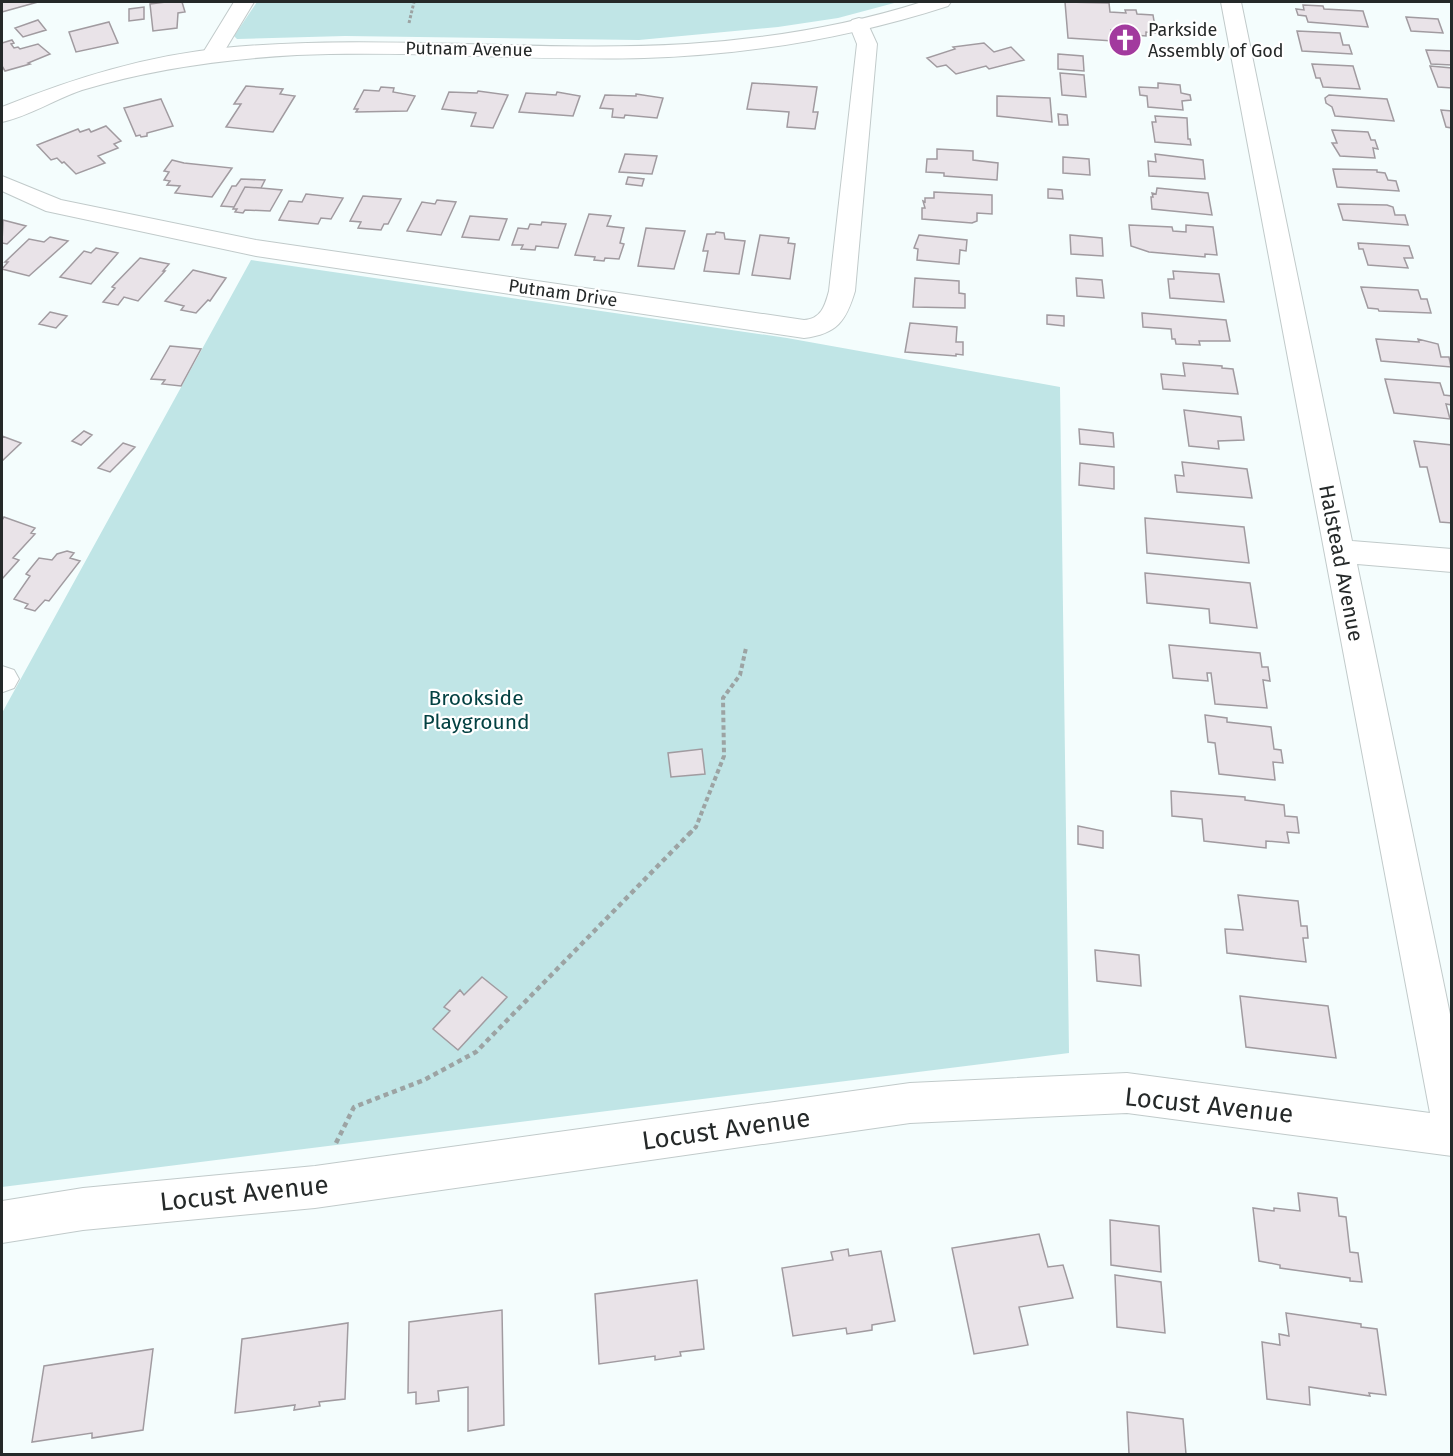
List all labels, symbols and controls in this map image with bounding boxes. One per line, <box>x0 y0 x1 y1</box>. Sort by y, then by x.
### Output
place label: Parkside Assembly of God <box>1148 19 1284 62</box>
church icon: Parkside Assembly of God <box>1107 22 1143 58</box>
street label: Putnam Avenue <box>405 37 533 61</box>
street label: Putnam Drive <box>507 274 619 312</box>
street label: Halstead Avenue <box>1313 482 1369 644</box>
park label: Brookside Playground <box>422 685 530 735</box>
street label: Locust Avenue <box>1123 1081 1295 1130</box>
street label: Locust Avenue <box>640 1102 812 1157</box>
street label: Locust Avenue <box>158 1169 330 1218</box>

